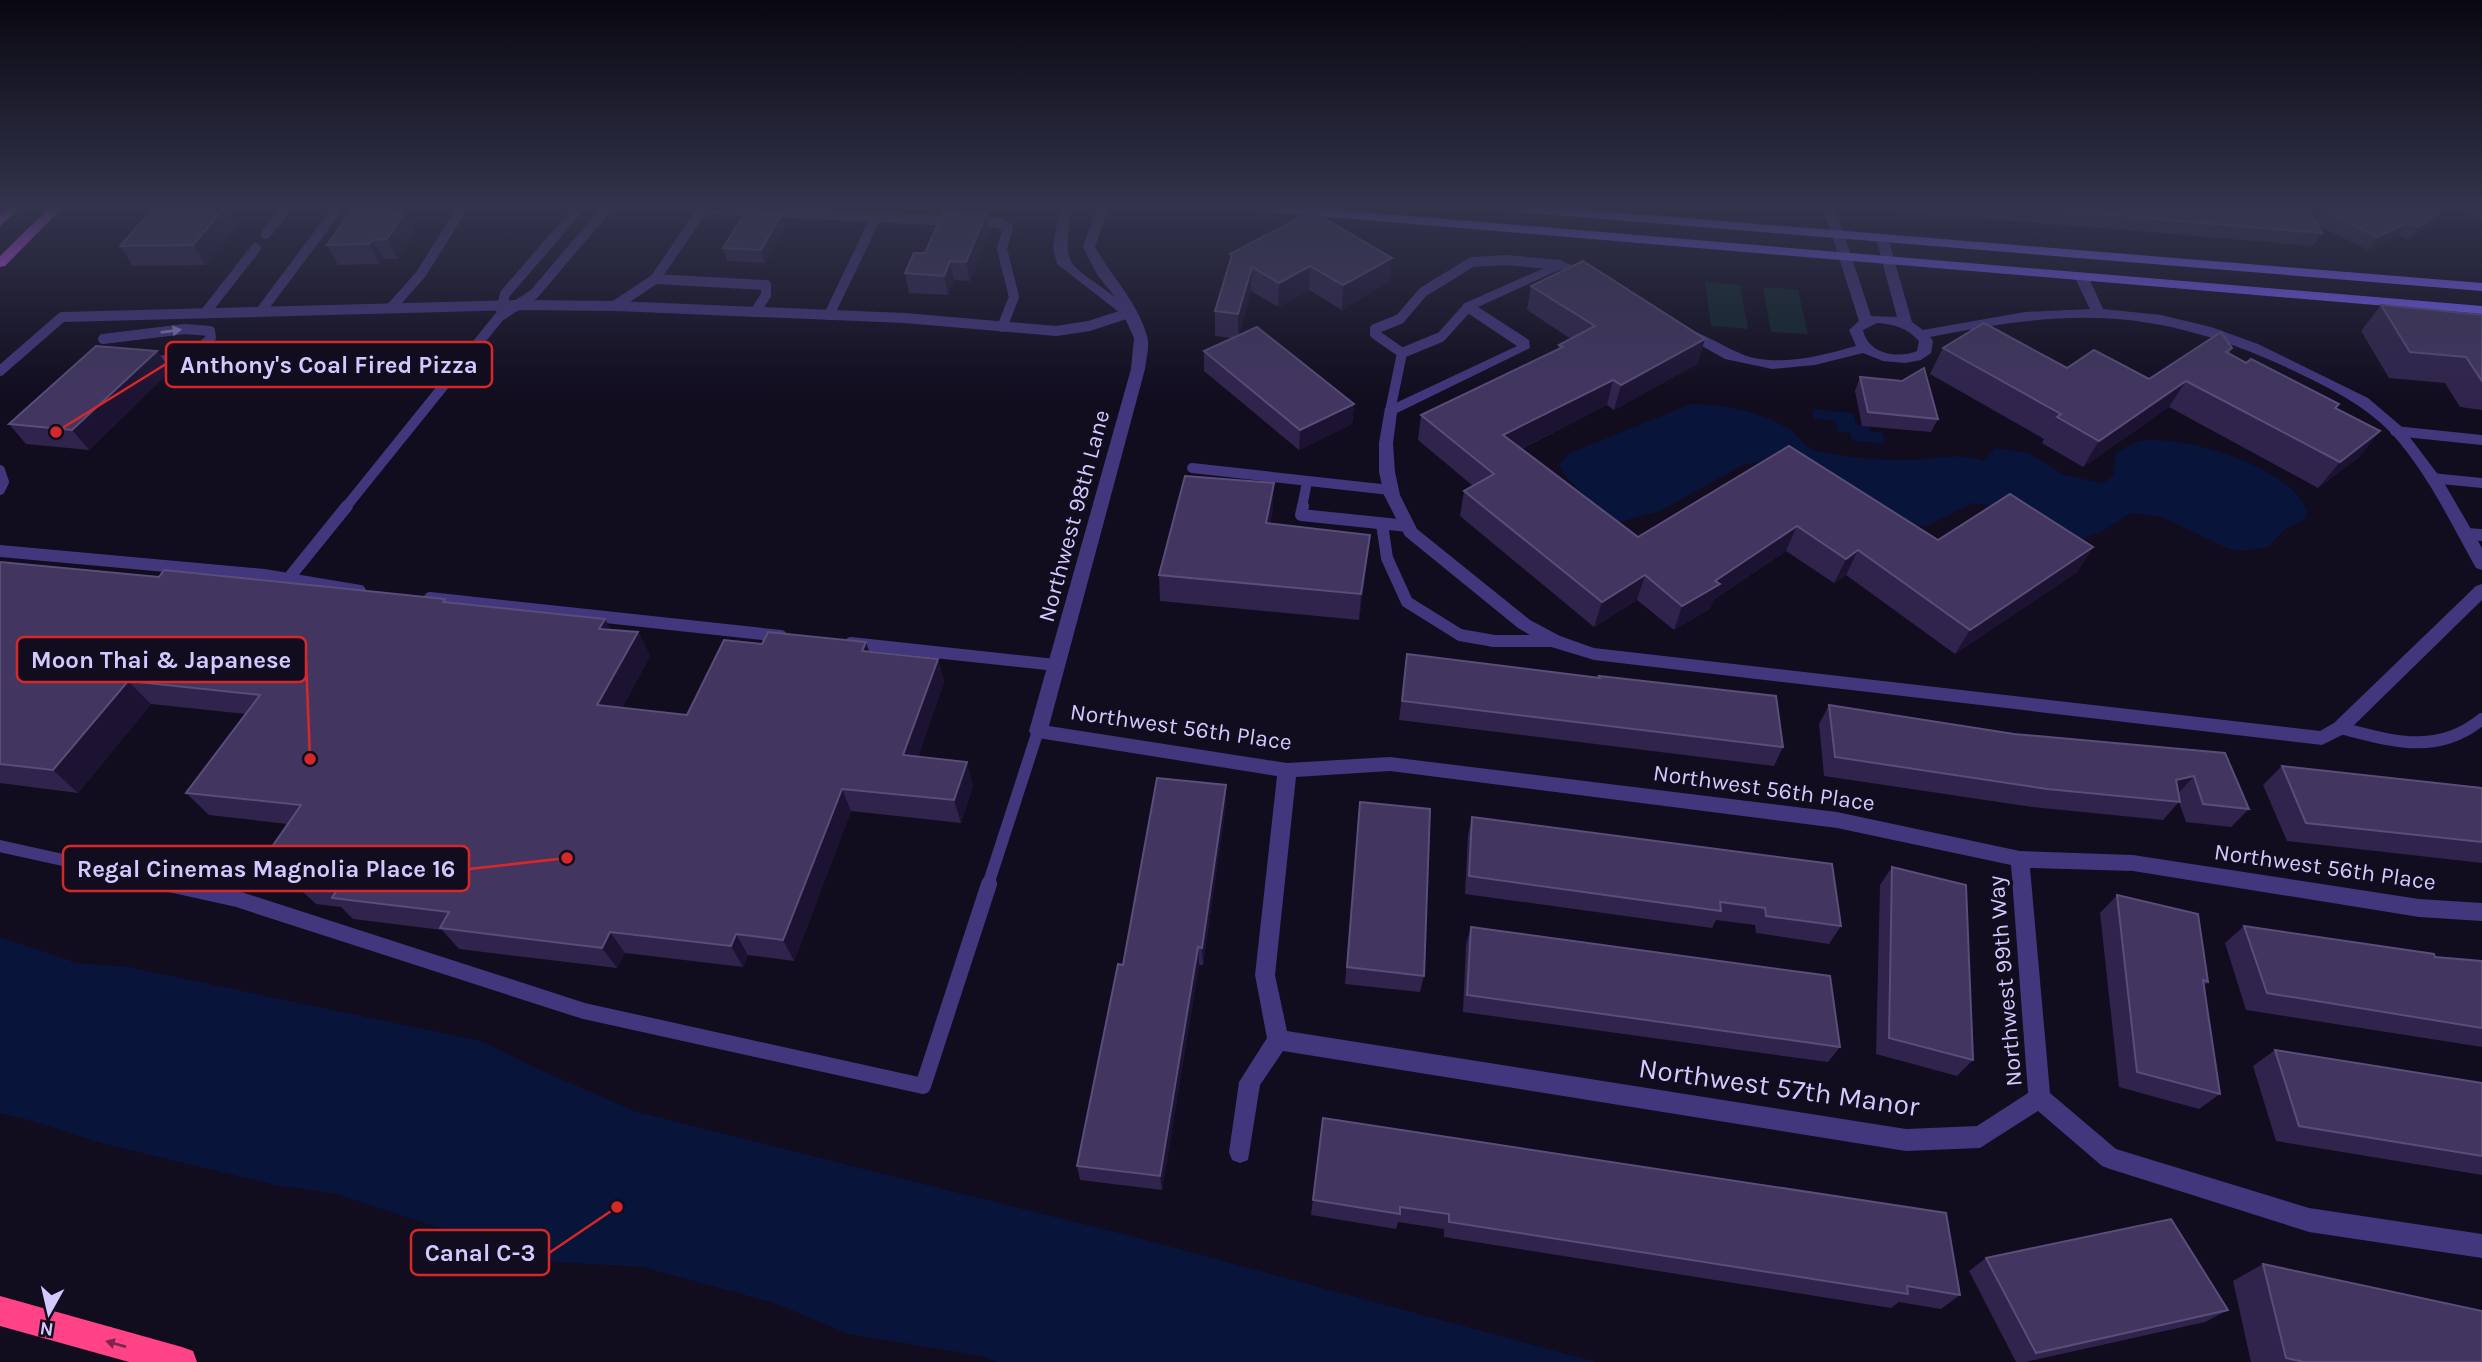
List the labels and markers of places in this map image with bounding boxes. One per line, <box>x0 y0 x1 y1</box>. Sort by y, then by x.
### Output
callout: Anthony's Coal Fired Pizza <box>166 342 492 387</box>
callout: Moon Thai & Japanese <box>17 637 306 682</box>
callout: Regal Cinemas Magnolia Place 16 <box>63 846 469 891</box>
callout: Canal C-3 <box>411 1230 549 1275</box>

